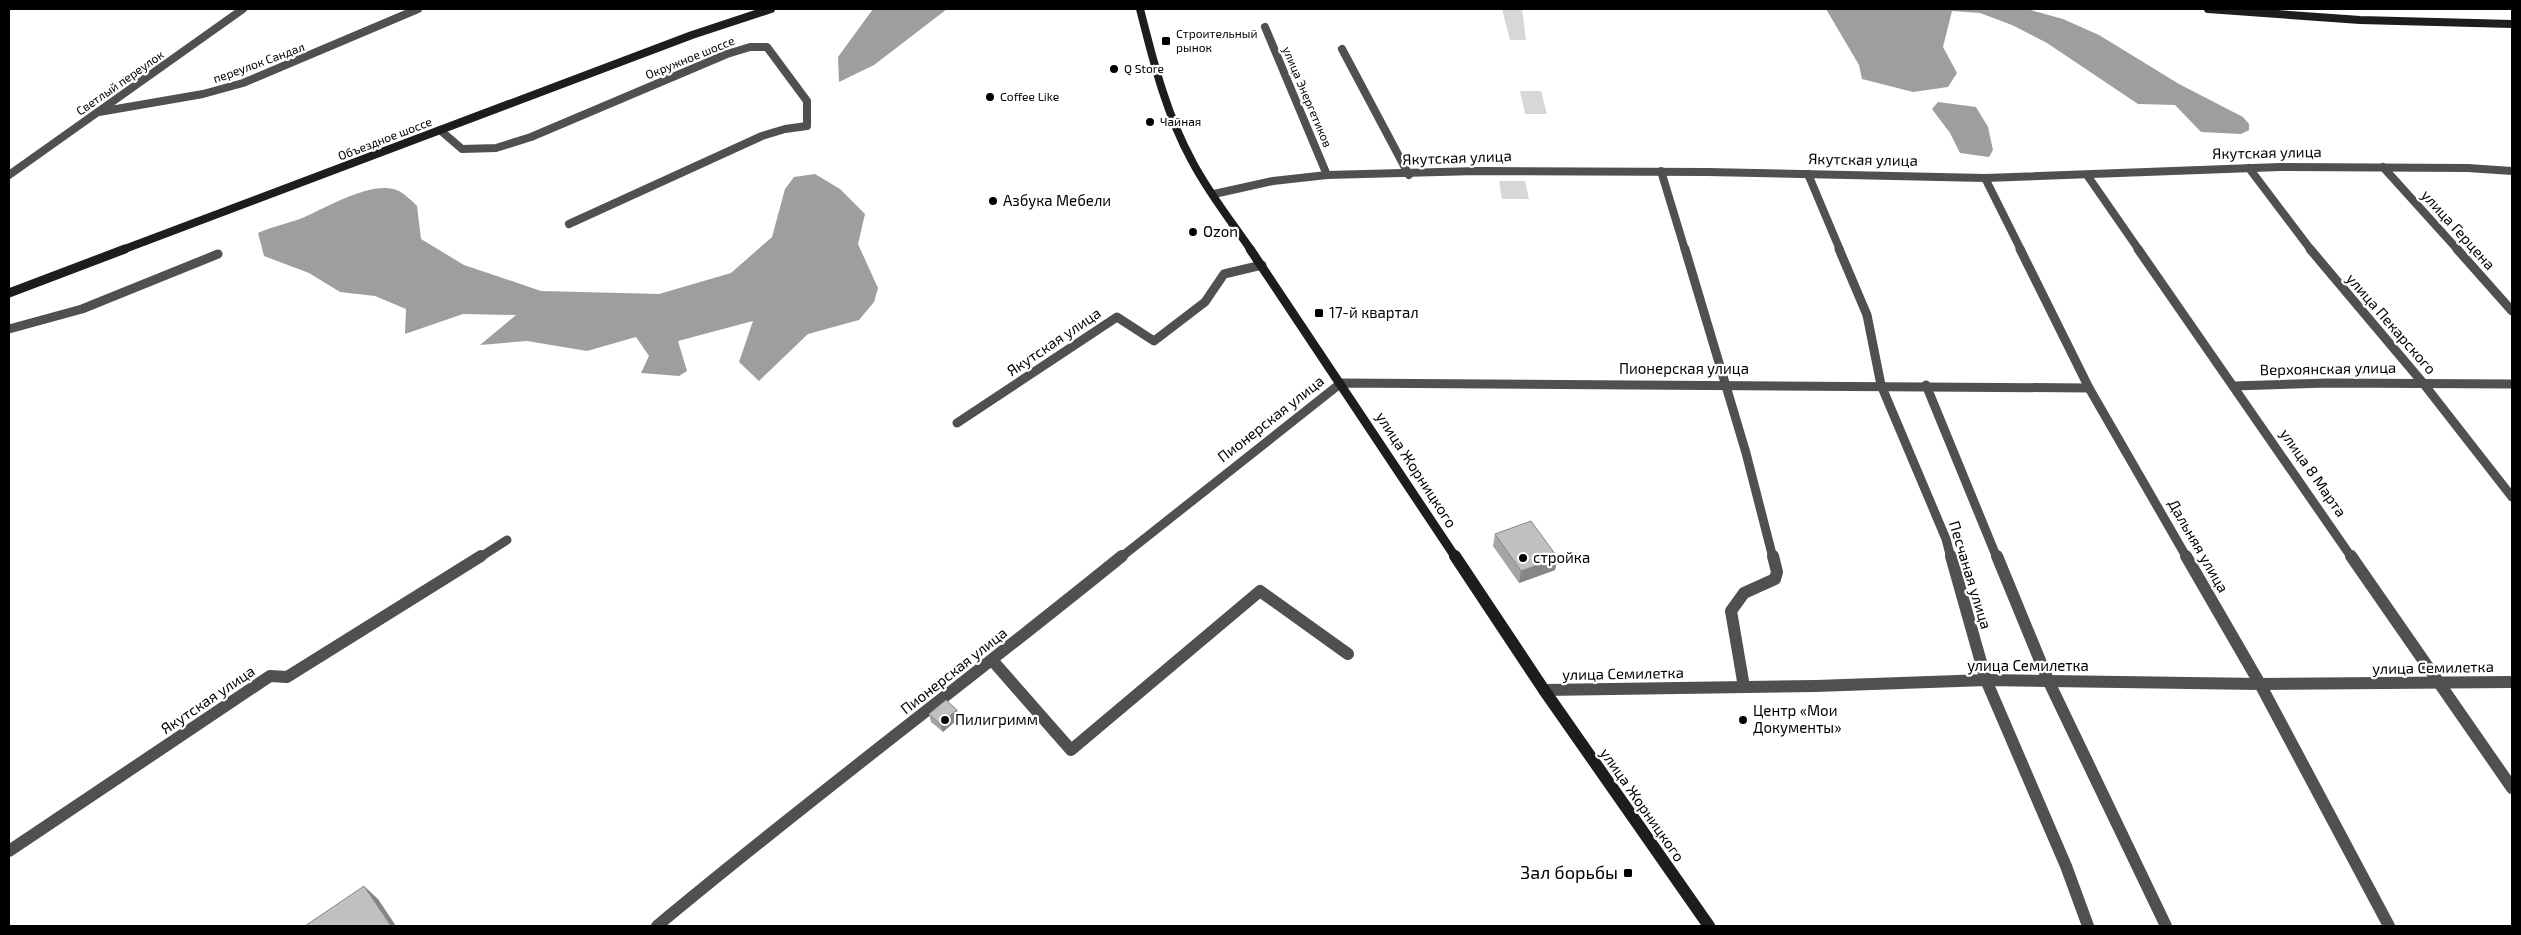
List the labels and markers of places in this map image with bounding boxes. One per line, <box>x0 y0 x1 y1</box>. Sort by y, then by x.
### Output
place label: Строительный рынок <box>1176 26 1258 54</box>
marker: Строительный рынок <box>1160 35 1172 47</box>
place label: Q Store <box>1124 61 1164 76</box>
marker: Q Store <box>1108 63 1120 75</box>
place label: Coffee Like <box>1000 89 1059 103</box>
marker: Coffee Like <box>984 91 996 103</box>
place label: Чайная <box>1160 114 1201 128</box>
marker: Чайная <box>1144 116 1156 128</box>
place label: Азбука Мебели <box>1003 191 1111 210</box>
marker: Азбука Мебели <box>987 195 999 207</box>
place label: Ozon <box>1203 222 1238 240</box>
marker: Ozon <box>1187 226 1199 238</box>
place label: 17-й квартал <box>1329 303 1419 321</box>
marker: 17-й квартал <box>1313 307 1325 319</box>
place label: стройка <box>1533 548 1590 566</box>
marker: стройка <box>1517 552 1529 564</box>
place label: Центр «Мои Документы» <box>1753 701 1841 737</box>
place label: Пилигримм <box>955 710 1038 728</box>
marker: Пилигримм <box>939 714 951 726</box>
marker: Центр «Мои Документы» <box>1737 714 1749 726</box>
place label: Зал борьбы <box>1520 861 1618 883</box>
marker: Зал борьбы <box>1622 867 1634 879</box>

